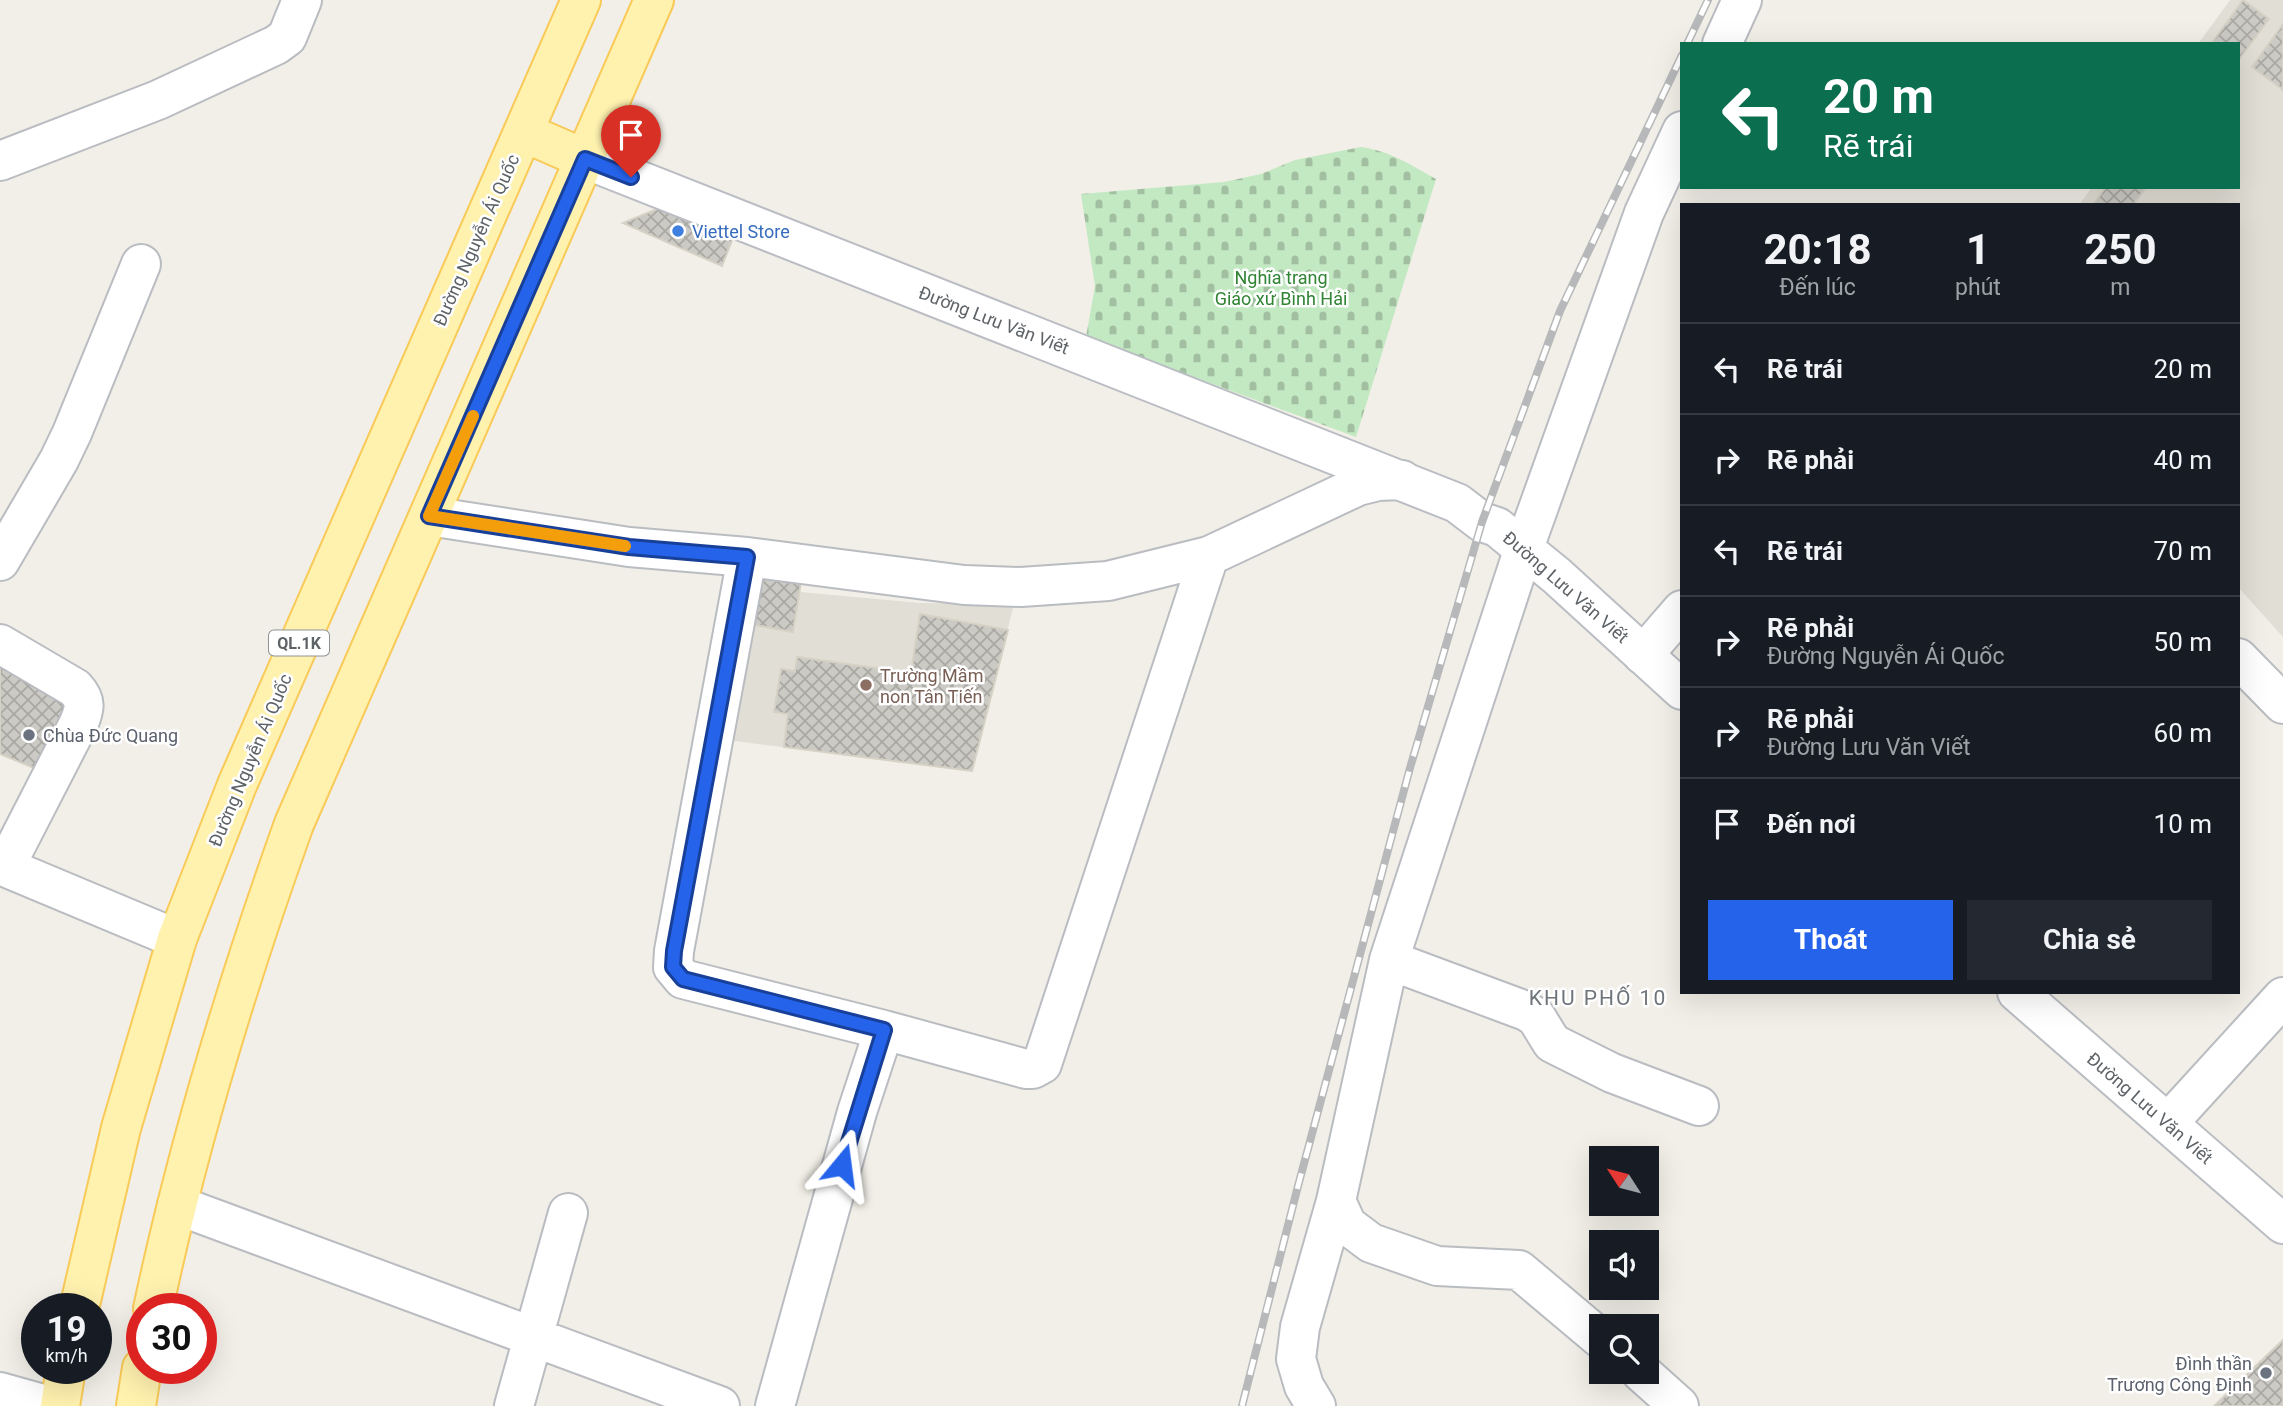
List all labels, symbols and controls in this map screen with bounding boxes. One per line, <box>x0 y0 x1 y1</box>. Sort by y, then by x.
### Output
text: 20 m <box>1823 68 1934 125</box>
icon: left <box>1708 70 1799 161</box>
pin <box>601 105 661 177</box>
icon: arrive <box>612 116 650 154</box>
text: Rẽ trái <box>1823 127 1914 165</box>
street label: Đường Nguyễn Ái Quốc <box>429 151 523 329</box>
place label: Viettel Store <box>692 221 790 242</box>
marker: Viettel Store <box>670 223 686 239</box>
text: 20:18 <box>1763 225 1872 274</box>
text: 1 <box>1966 225 1990 274</box>
text: 250 <box>2084 225 2157 274</box>
park label: Nghĩa trang Giáo xứ Bình Hải <box>1215 267 1347 309</box>
text: Đến lúc <box>1779 274 1856 301</box>
text: phút <box>1955 274 2001 301</box>
text: m <box>2110 274 2130 301</box>
street label: Đường Lưu Văn Viết <box>916 282 1072 358</box>
icon: left <box>1708 350 1746 388</box>
text: Rẽ trái <box>1767 354 1843 384</box>
text: 20 m <box>2154 354 2212 384</box>
icon: right <box>1708 441 1746 479</box>
text: Rẽ phải <box>1767 445 1854 475</box>
text: 40 m <box>2154 445 2212 475</box>
street label: Đường Lưu Văn Viết <box>1499 527 1633 647</box>
icon: left <box>1708 532 1746 570</box>
text: Rẽ trái <box>1767 536 1843 566</box>
text: 70 m <box>2154 536 2212 566</box>
text: Rẽ phải <box>1767 613 1854 643</box>
icon: right <box>1708 623 1746 661</box>
text: 50 m <box>2154 627 2212 657</box>
road number: QL.1K <box>269 630 329 656</box>
text: Đường Nguyễn Ái Quốc <box>1767 643 2004 670</box>
place label: Trường Mầm non Tân Tiến <box>880 665 983 707</box>
street label: Đường Nguyễn Ái Quốc <box>204 670 296 850</box>
marker: Trường Mầm non Tân Tiến <box>858 677 874 693</box>
text: Rẽ phải <box>1767 704 1854 734</box>
icon: right <box>1708 714 1746 752</box>
text: 60 m <box>2154 718 2212 748</box>
place label: Chùa Đức Quang <box>43 725 178 746</box>
marker: Chùa Đức Quang <box>21 727 37 743</box>
text: Đường Lưu Văn Viết <box>1767 734 1971 761</box>
icon: arrive <box>1708 805 1746 843</box>
text: Đến nơi <box>1767 809 1856 839</box>
text: 10 m <box>2154 809 2212 839</box>
button: Thoát <box>1708 900 1953 980</box>
button: Chia sẻ <box>1967 900 2212 980</box>
district label: KHU PHỐ 10 <box>1529 985 1667 1010</box>
street label: Đường Lưu Văn Viết <box>2083 1048 2217 1168</box>
position arrow <box>805 1128 879 1202</box>
north arrow <box>1589 1146 1659 1216</box>
map controls <box>1589 1146 1659 1384</box>
button: sound <box>1589 1230 1659 1300</box>
speed limit sign: 30 <box>126 1293 217 1384</box>
text: 19 <box>46 1309 87 1350</box>
button: search <box>1589 1314 1659 1384</box>
text: km/h <box>45 1345 88 1366</box>
place label: Đình thần Trương Công Định <box>2107 1353 2252 1395</box>
marker: Đình thần Trương Công Định <box>2258 1365 2274 1381</box>

